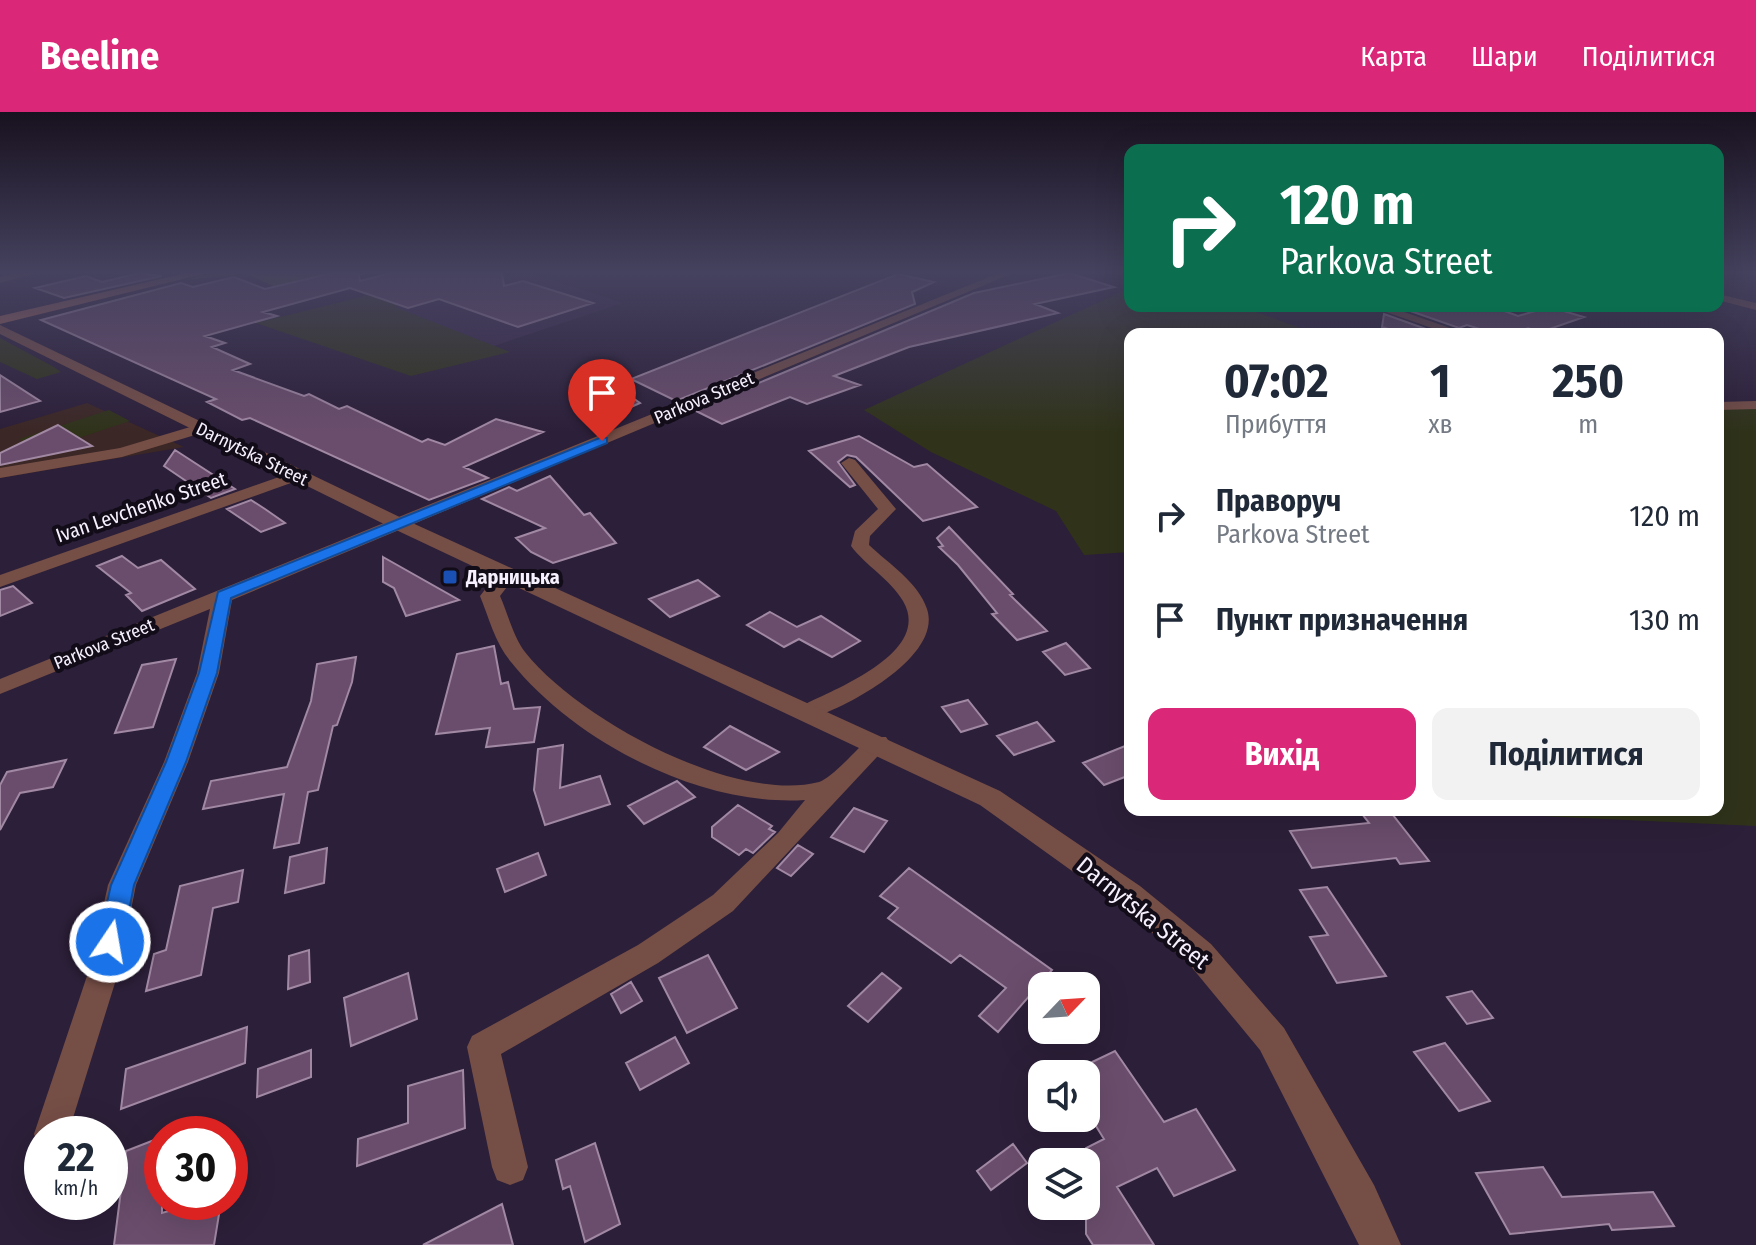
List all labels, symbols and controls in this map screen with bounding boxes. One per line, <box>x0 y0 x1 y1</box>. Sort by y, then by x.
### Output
text: Beeline <box>40 33 159 79</box>
text: Карта <box>1360 40 1427 73</box>
text: Шари <box>1471 40 1538 73</box>
text: Поділитися <box>1582 40 1716 73</box>
text: 120 m <box>1280 172 1415 239</box>
icon: right <box>1148 176 1252 280</box>
text: Parkova Street <box>1280 240 1493 284</box>
text: 07:02 <box>1224 352 1328 410</box>
text: 1 <box>1430 352 1451 410</box>
text: 250 <box>1552 352 1624 410</box>
pin <box>568 359 636 441</box>
street label: Parkova Street <box>651 367 757 429</box>
icon: arrive <box>580 371 624 415</box>
text: Прибуття <box>1225 409 1327 440</box>
text: хв <box>1428 409 1453 440</box>
text: m <box>1578 409 1598 440</box>
street label: Darnytska Street <box>192 417 312 491</box>
street label: Ivan Levchenko Street <box>52 466 230 547</box>
text: Праворуч <box>1216 483 1341 519</box>
icon: right <box>1148 494 1192 538</box>
text: 120 m <box>1629 498 1700 534</box>
text: Parkova Street <box>1216 519 1370 550</box>
place label: Дарницька <box>465 565 560 589</box>
marker: Дарницька <box>441 568 459 586</box>
icon: arrive <box>1148 598 1192 642</box>
text: Пункт призначення <box>1216 602 1468 638</box>
text: 130 m <box>1629 602 1700 638</box>
street label: Parkova Street <box>51 614 157 674</box>
button: Вихід <box>1148 708 1416 800</box>
button: Поділитися <box>1432 708 1700 800</box>
street label: Darnytska Street <box>1071 851 1215 975</box>
position arrow <box>68 900 152 984</box>
north arrow <box>1028 972 1100 1044</box>
map controls <box>1028 972 1100 1220</box>
button: sound <box>1028 1060 1100 1132</box>
speed limit sign: 30 <box>144 1116 248 1220</box>
text: 22 <box>57 1134 95 1182</box>
button: layers <box>1028 1148 1100 1220</box>
text: km/h <box>54 1176 98 1200</box>

